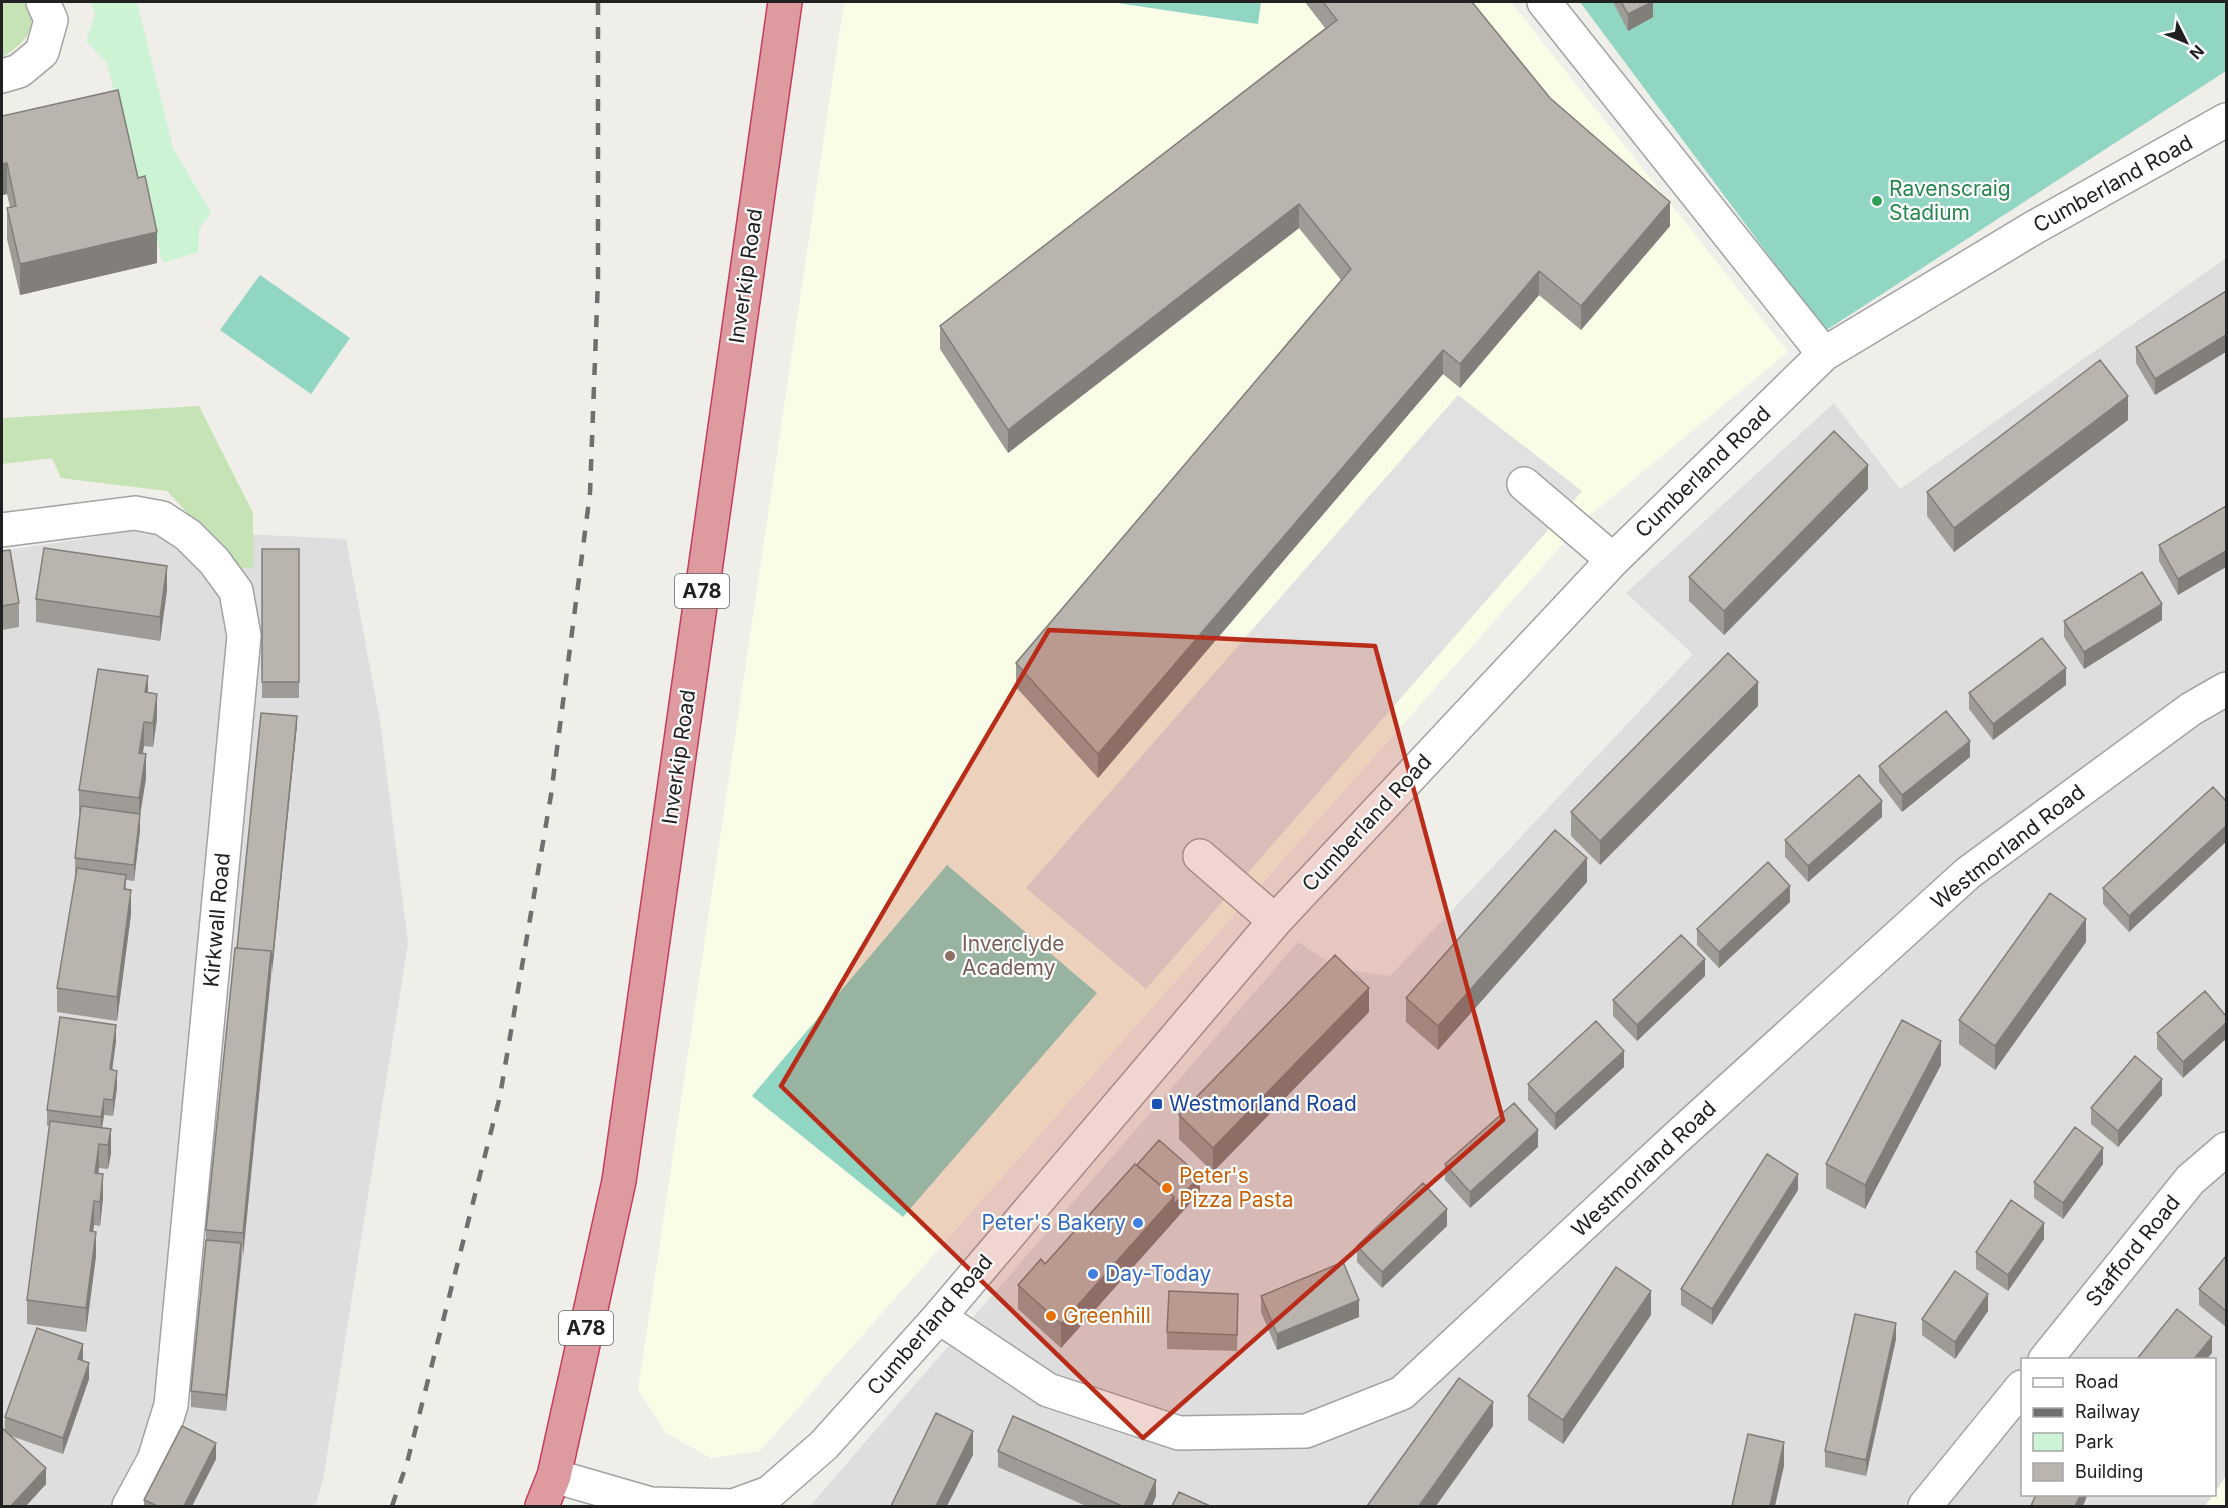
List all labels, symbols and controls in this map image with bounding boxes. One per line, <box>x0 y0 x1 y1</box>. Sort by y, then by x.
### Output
north arrow <box>2156 12 2216 72</box>
text: N <box>2185 41 2208 64</box>
street label: Cumberland Road <box>2029 129 2197 238</box>
place label: Ravenscraig Stadium <box>1889 176 2011 225</box>
marker: Ravenscraig Stadium <box>1870 194 1884 208</box>
street label: Inverkip Road <box>724 207 767 345</box>
street label: Cumberland Road <box>1630 401 1775 543</box>
road number: A78 <box>675 574 729 608</box>
street label: Inverkip Road <box>657 688 700 826</box>
street label: Cumberland Road <box>1297 749 1437 896</box>
street label: Westmorland Road <box>1926 779 2089 914</box>
street label: Kirkwall Road <box>198 852 235 988</box>
place label: Inverclyde Academy <box>962 931 1065 980</box>
marker: Inverclyde Academy <box>943 949 957 963</box>
place label: Westmorland Road <box>1169 1091 1357 1116</box>
street label: Westmorland Road <box>1566 1095 1721 1242</box>
marker: Westmorland Road <box>1150 1097 1164 1111</box>
place label: Peter's Pizza Pasta <box>1179 1163 1293 1212</box>
marker: Peter's Pizza Pasta <box>1160 1181 1174 1195</box>
street label: Stafford Road <box>2080 1190 2185 1311</box>
place label: Peter's Bakery <box>981 1210 1126 1235</box>
marker: Peter's Bakery <box>1131 1216 1145 1230</box>
street label: Cumberland Road <box>862 1249 998 1400</box>
place label: Day-Today <box>1105 1261 1212 1286</box>
marker: Day-Today <box>1086 1267 1100 1281</box>
place label: Greenhill <box>1063 1303 1151 1328</box>
marker: Greenhill <box>1044 1309 1058 1323</box>
road number: A78 <box>559 1311 613 1345</box>
legend <box>2021 1358 2216 1496</box>
text: Road <box>2075 1371 2118 1392</box>
text: Railway <box>2075 1401 2140 1422</box>
text: Park <box>2075 1431 2114 1452</box>
text: Building <box>2075 1461 2143 1482</box>

